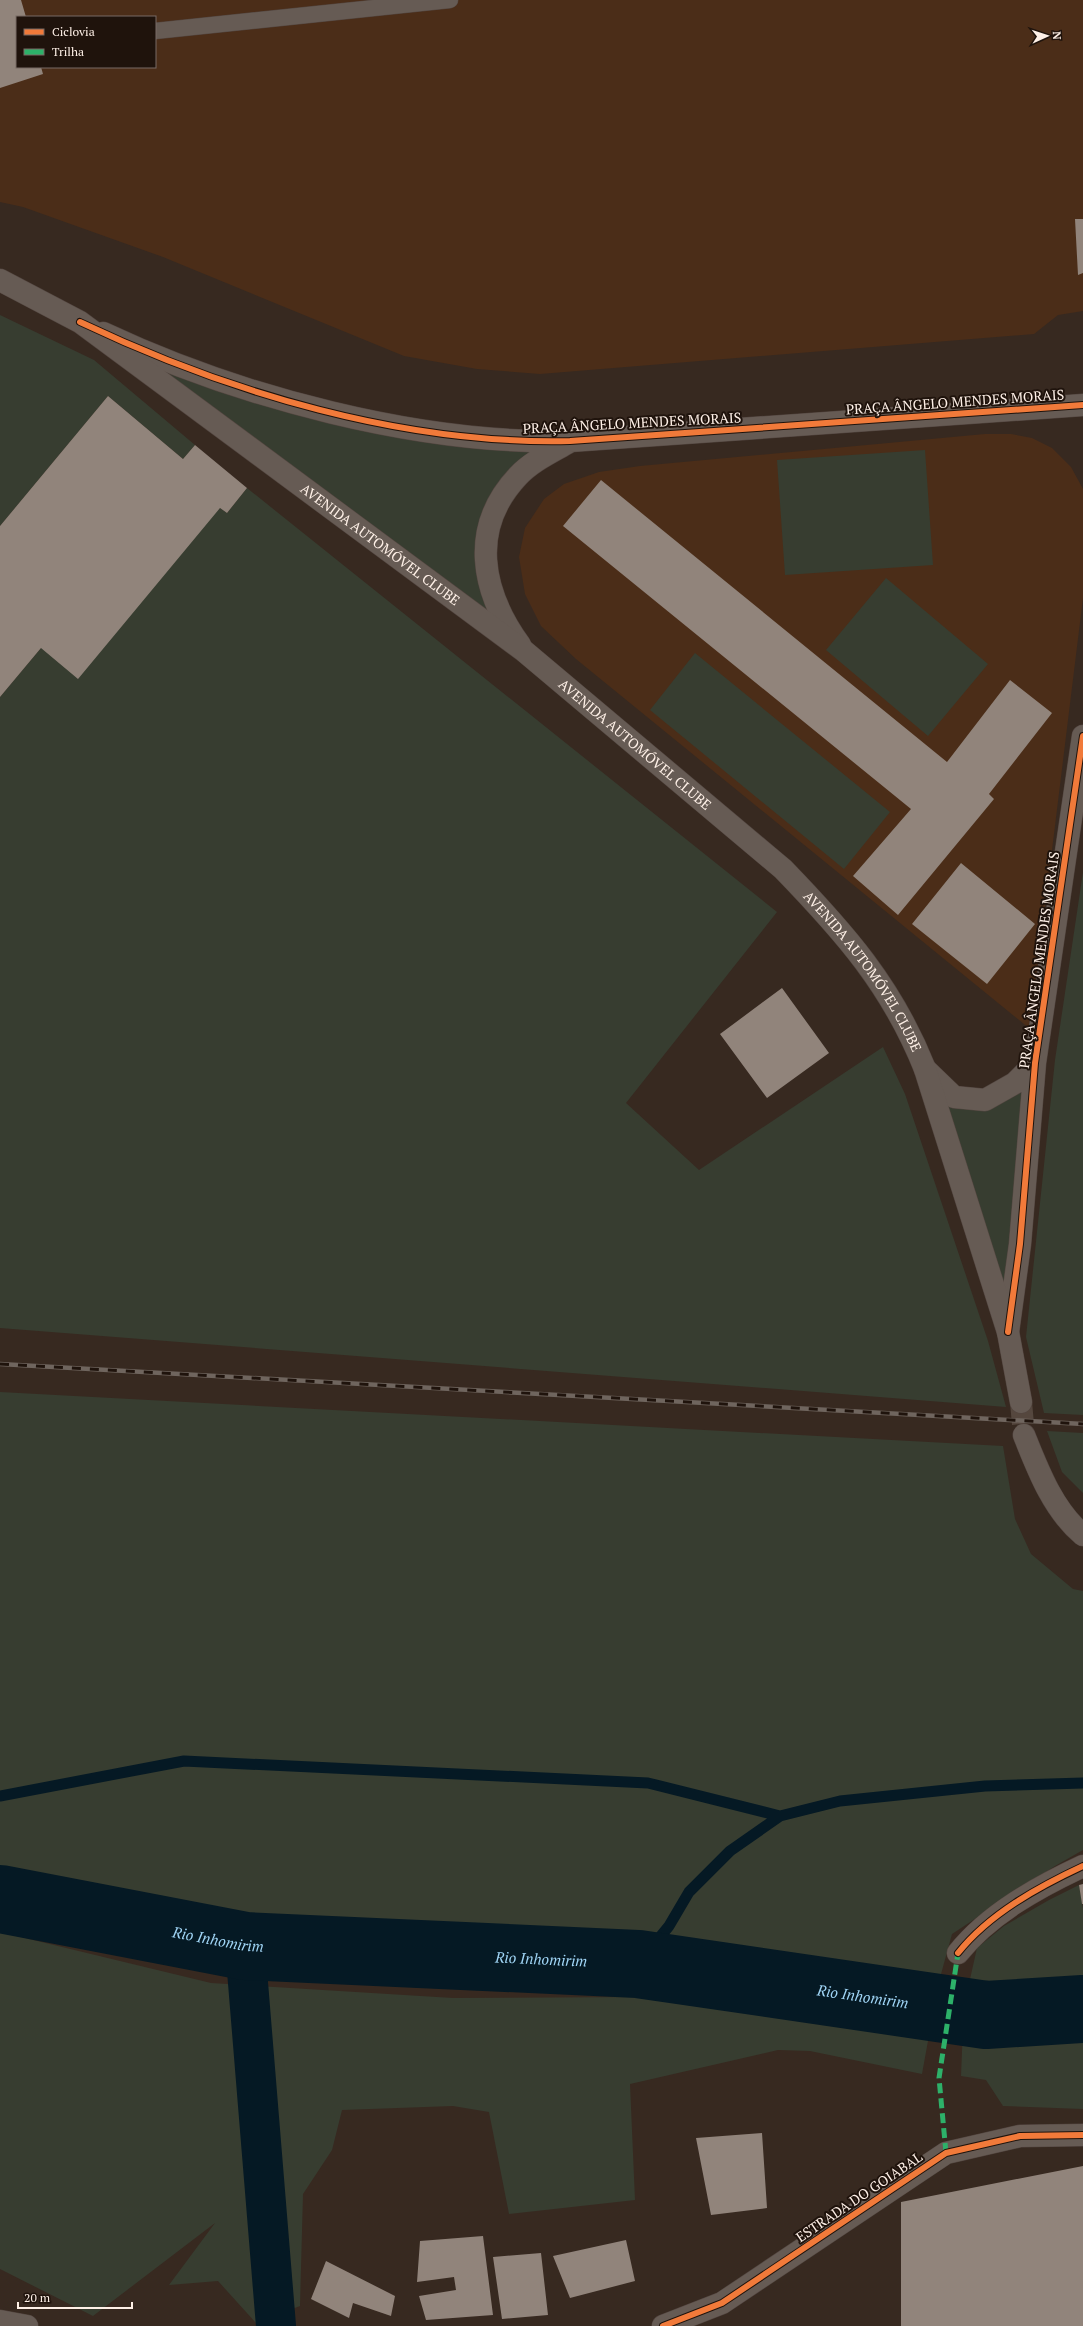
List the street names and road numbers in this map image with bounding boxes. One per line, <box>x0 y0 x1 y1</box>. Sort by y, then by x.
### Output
street label: PRAÇA ÂNGELO MENDES MORAIS <box>845 384 1065 419</box>
street label: PRAÇA ÂNGELO MENDES MORAIS <box>522 407 742 438</box>
street label: AVENIDA AUTOMÓVEL CLUBE <box>297 479 464 609</box>
street label: AVENIDA AUTOMÓVEL CLUBE <box>555 674 716 814</box>
street label: PRAÇA ÂNGELO MENDES MORAIS <box>1014 850 1063 1070</box>
street label: AVENIDA AUTOMÓVEL CLUBE <box>800 886 926 1055</box>
street label: ESTRADA DO GOIABAL <box>792 2147 926 2246</box>

